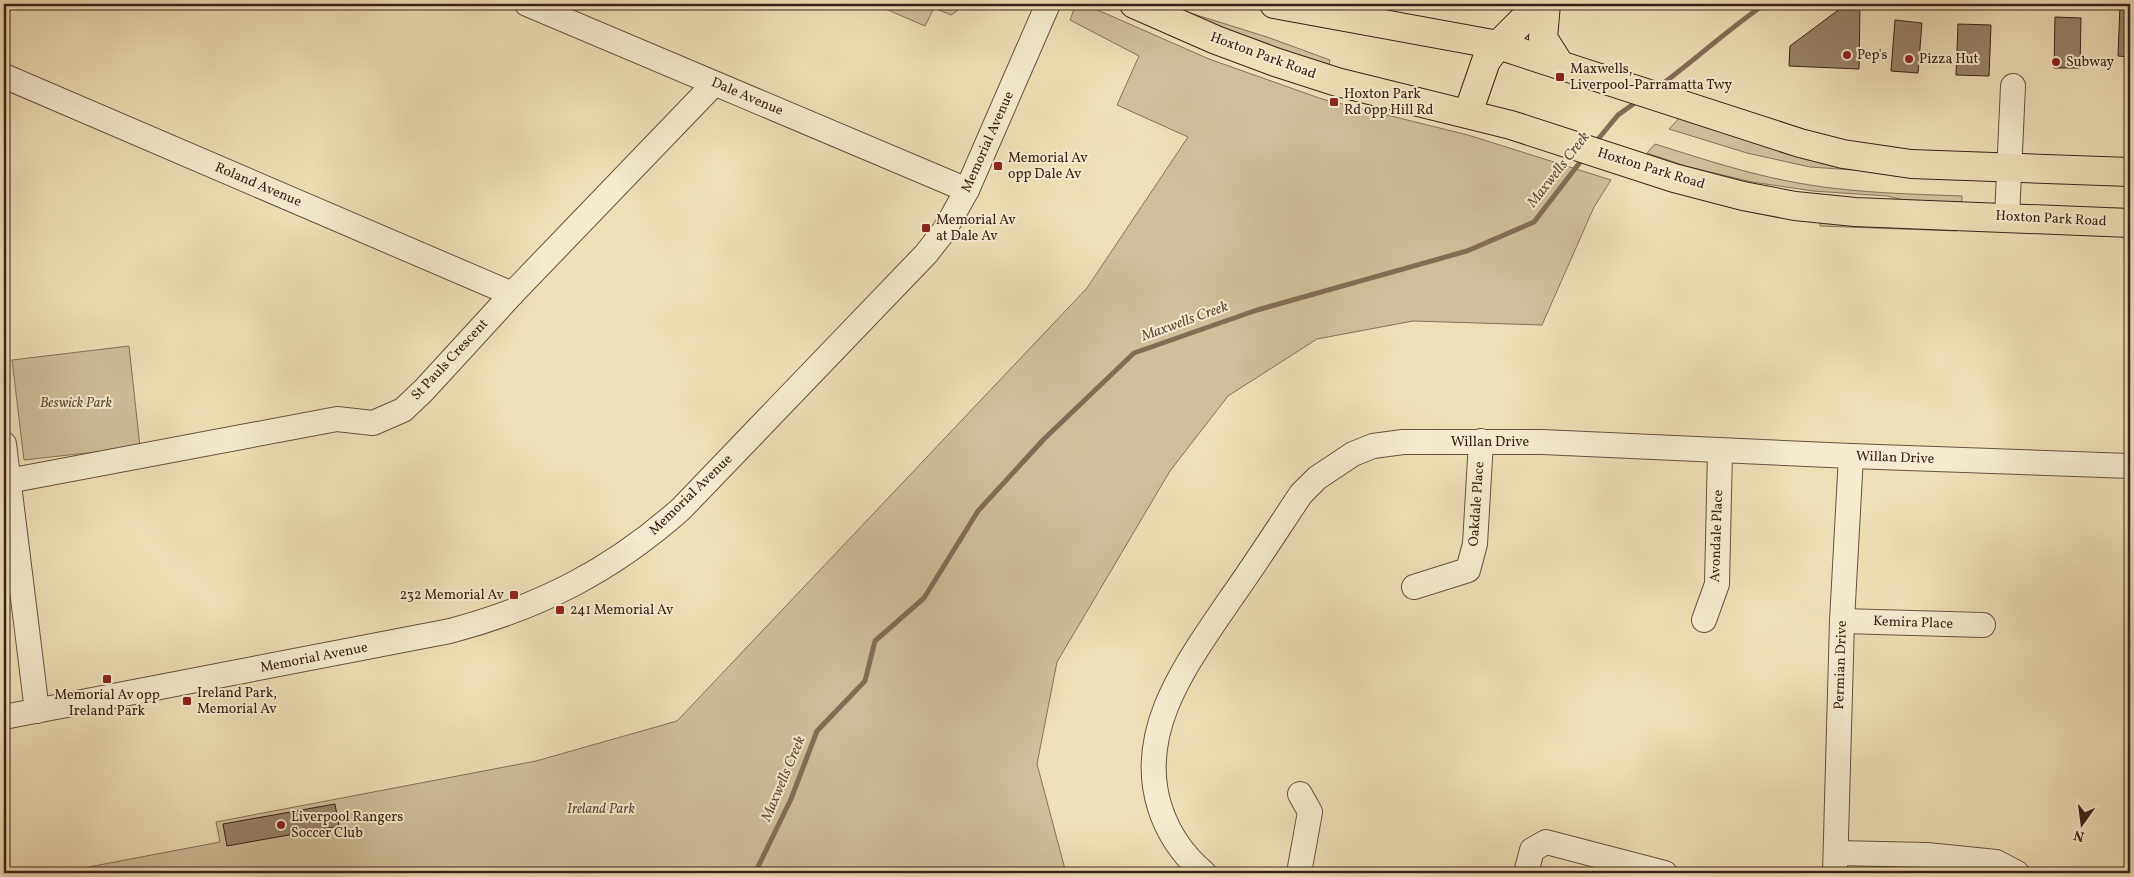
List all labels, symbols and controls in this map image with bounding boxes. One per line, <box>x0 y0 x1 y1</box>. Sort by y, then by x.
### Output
street label: Hoxton Park Road <box>1207 28 1319 84</box>
place label: Pep's <box>1857 46 1888 65</box>
marker: Pep's <box>1841 49 1853 61</box>
place label: Pizza Hut <box>1919 50 1979 69</box>
marker: Pizza Hut <box>1903 53 1915 65</box>
place label: Subway <box>2066 53 2115 72</box>
marker: Subway <box>2050 56 2062 68</box>
place label: Maxwells, Liverpool-Parramatta Twy <box>1570 60 1733 95</box>
marker: Maxwells, Liverpool-Parramatta Twy <box>1554 71 1566 83</box>
street label: Dale Avenue <box>708 73 786 121</box>
place label: Hoxton Park Rd opp Hill Rd <box>1344 85 1434 120</box>
street label: Memorial Avenue <box>957 88 1019 196</box>
marker: Hoxton Park Rd opp Hill Rd <box>1328 96 1340 108</box>
water label: Maxwells Creek <box>1522 128 1595 213</box>
street label: Hoxton Park Road <box>1595 144 1707 194</box>
place label: Memorial Av opp Dale Av <box>1008 149 1088 184</box>
street label: Roland Avenue <box>212 158 305 212</box>
marker: Memorial Av opp Dale Av <box>992 160 1004 172</box>
street label: Hoxton Park Road <box>1995 207 2107 231</box>
place label: Memorial Av at Dale Av <box>936 211 1016 246</box>
marker: Memorial Av at Dale Av <box>920 222 932 234</box>
water label: Maxwells Creek <box>1138 297 1231 348</box>
street label: St Pauls Crescent <box>407 315 493 405</box>
park label: Beswick Park <box>40 394 113 413</box>
street label: Willan Drive <box>1451 433 1530 452</box>
street label: Willan Drive <box>1855 447 1935 469</box>
street label: Memorial Avenue <box>645 450 737 540</box>
street label: Oakdale Place <box>1465 460 1489 547</box>
street label: Avondale Place <box>1706 489 1728 583</box>
place label: 232 Memorial Av <box>400 586 505 605</box>
marker: 232 Memorial Av <box>508 589 520 601</box>
place label: 241 Memorial Av <box>570 601 674 620</box>
marker: 241 Memorial Av <box>554 604 566 616</box>
street label: Kemira Place <box>1873 612 1954 634</box>
street label: Permian Drive <box>1830 620 1852 710</box>
street label: Memorial Avenue <box>259 638 370 678</box>
marker: Memorial Av opp Ireland Park <box>101 673 113 685</box>
place label: Ireland Park, Memorial Av <box>197 684 277 719</box>
place label: Memorial Av opp Ireland Park <box>54 686 160 721</box>
marker: Ireland Park, Memorial Av <box>181 695 193 707</box>
water label: Maxwells Creek <box>756 733 811 826</box>
park label: Ireland Park <box>567 800 635 819</box>
north arrow <box>2056 800 2106 850</box>
place label: Liverpool Rangers Soccer Club <box>291 808 403 843</box>
marker: Liverpool Rangers Soccer Club <box>275 819 287 831</box>
text: N <box>2072 825 2086 846</box>

